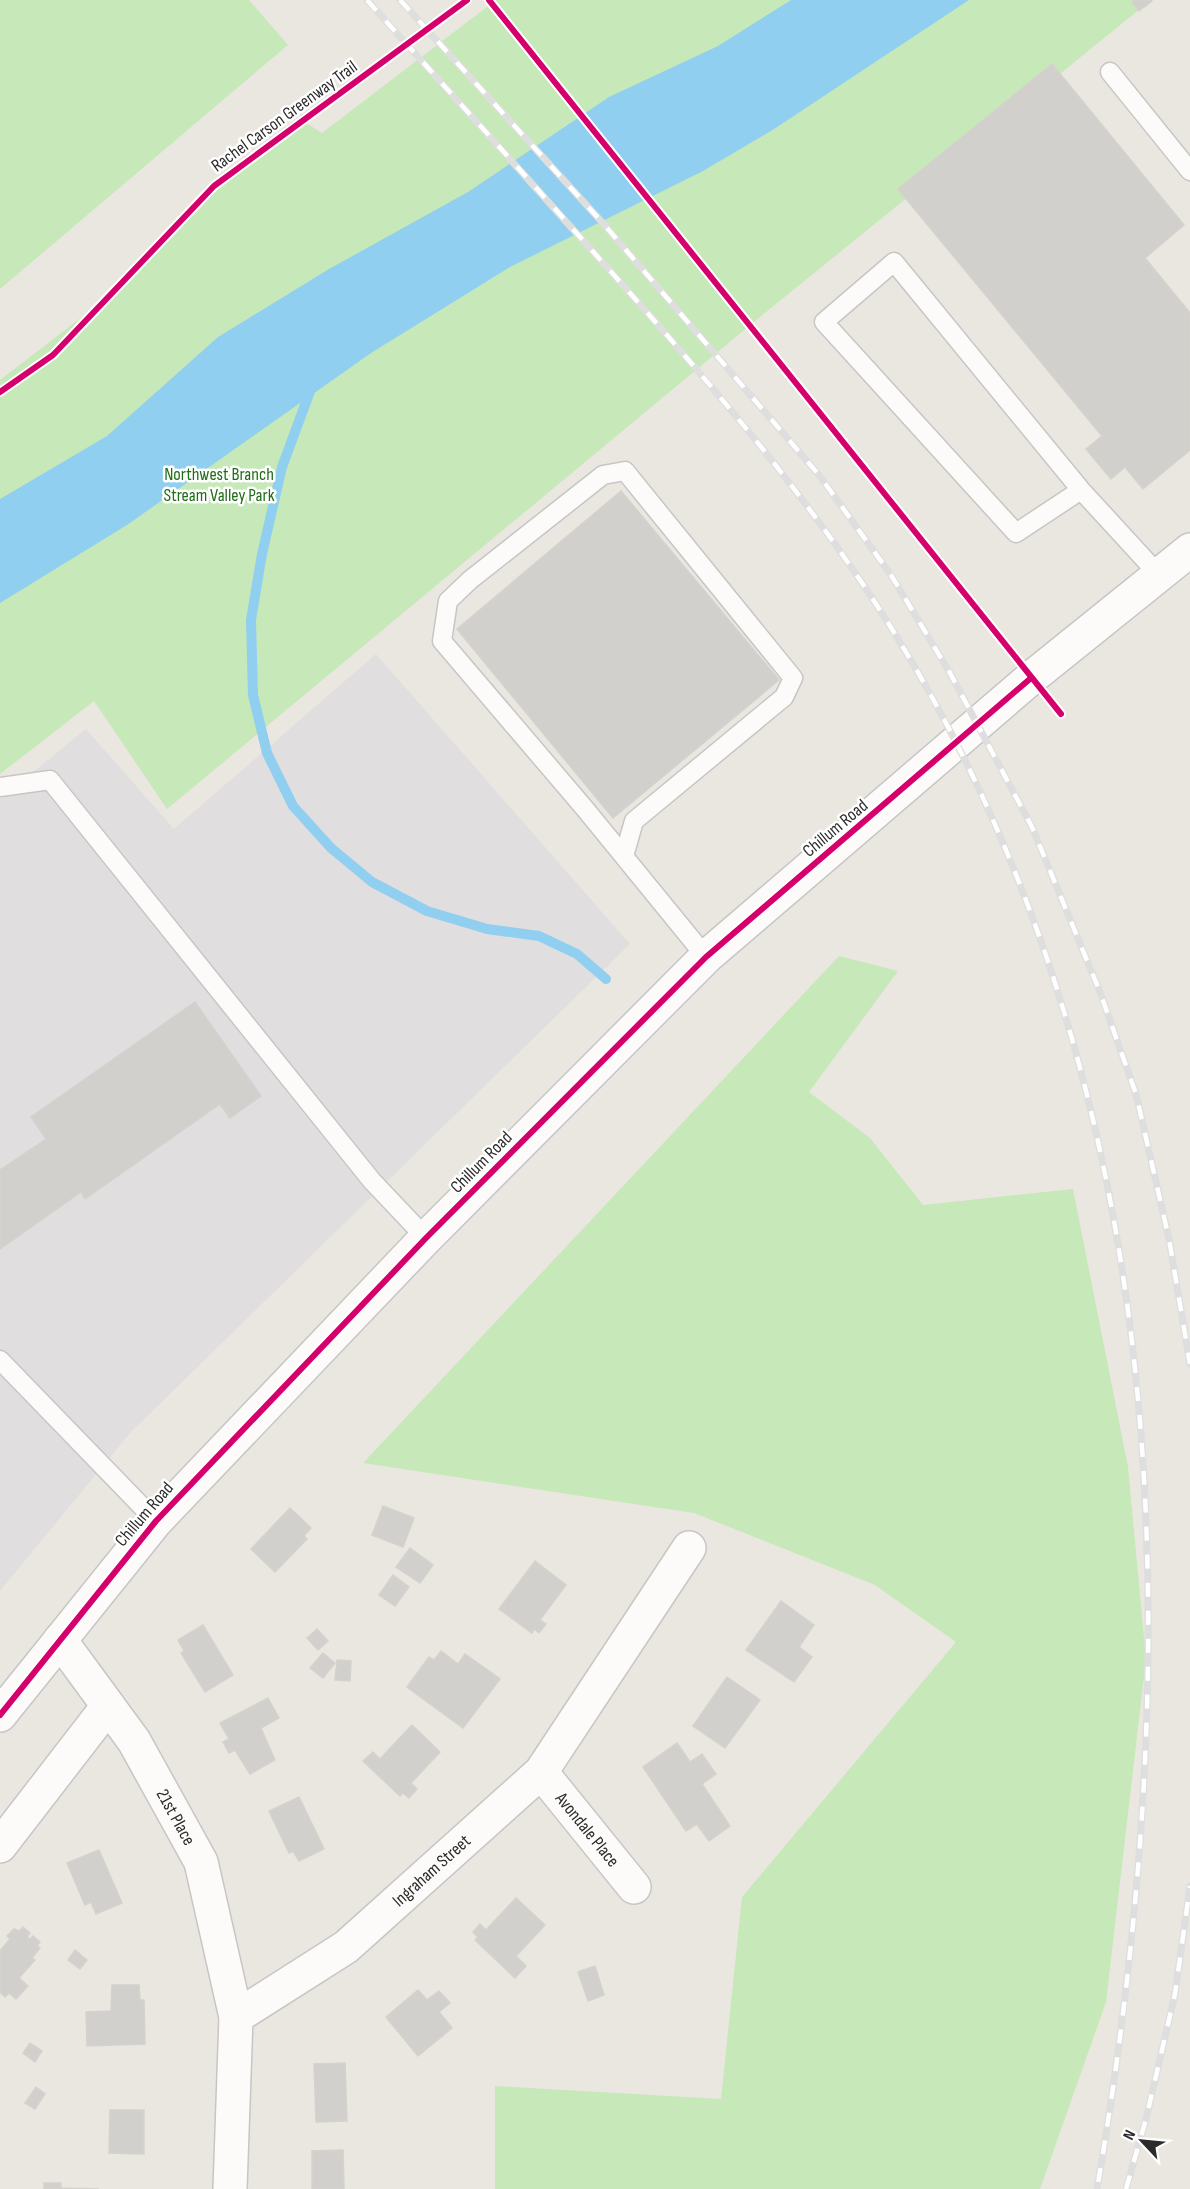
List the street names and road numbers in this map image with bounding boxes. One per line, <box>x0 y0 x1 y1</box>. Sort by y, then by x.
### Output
street label: Rachel Carson Greenway Trail <box>207 56 361 176</box>
street label: Chillum Road <box>799 795 872 862</box>
street label: Chillum Road <box>446 1127 517 1198</box>
street label: Chillum Road <box>111 1478 178 1551</box>
street label: 21st Place <box>152 1785 200 1849</box>
street label: Avondale Place <box>550 1788 624 1871</box>
street label: Ingraham Street <box>388 1830 475 1911</box>

